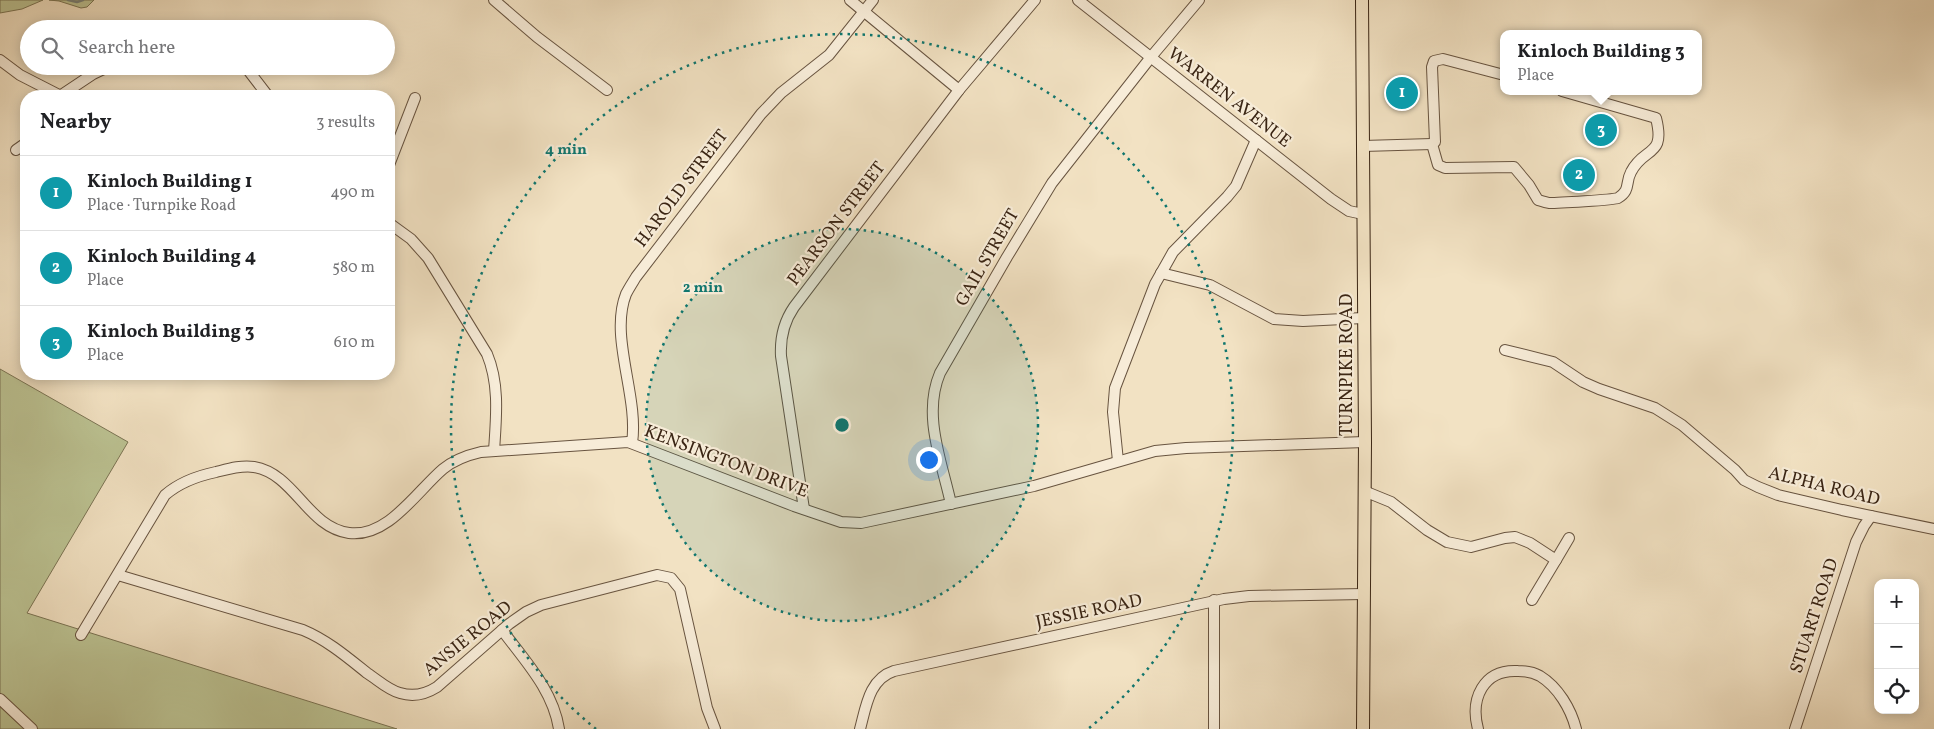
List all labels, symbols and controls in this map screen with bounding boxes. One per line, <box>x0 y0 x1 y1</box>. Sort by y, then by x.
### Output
search box <box>20 20 395 75</box>
popup <box>1500 30 1702 95</box>
icon: search <box>38 34 66 62</box>
text: Search here <box>78 35 175 61</box>
text: Kinloch Building 3 <box>1517 39 1685 65</box>
street label: WARREN AVENUE <box>1162 42 1296 154</box>
text: Place <box>1517 65 1554 87</box>
pin: 1 <box>1386 74 1418 112</box>
text: Nearby <box>40 108 111 137</box>
pin: 3 <box>1585 111 1617 149</box>
text: 3 results <box>316 112 375 134</box>
street label: HAROLD STREET <box>629 124 735 253</box>
text: 4 min <box>545 140 587 161</box>
street label: PEARSON STREET <box>782 156 892 291</box>
pin: 2 <box>1563 156 1595 194</box>
text: Kinloch Building 1 <box>87 169 252 195</box>
text: 1 <box>53 182 59 204</box>
text: 490 m <box>330 182 375 204</box>
text: Place · Turnpike Road <box>87 195 236 217</box>
street label: GAIL STREET <box>950 204 1026 311</box>
text: Kinloch Building 4 <box>87 244 256 270</box>
text: 2 <box>52 257 60 279</box>
text: 580 m <box>332 257 375 279</box>
text: Place <box>87 270 124 292</box>
text: 2 min <box>683 278 723 299</box>
street label: TURNPIKE ROAD <box>1335 294 1360 436</box>
text: Kinloch Building 3 <box>87 319 254 345</box>
text: 3 <box>52 332 60 354</box>
text: 610 m <box>334 332 375 354</box>
text: Place <box>87 345 124 367</box>
centre of rings <box>833 416 851 434</box>
street label: KENSINGTON DRIVE <box>640 419 812 505</box>
your location <box>916 447 942 473</box>
street label: ALPHA ROAD <box>1766 461 1882 513</box>
street label: STUART ROAD <box>1785 555 1845 677</box>
map controls <box>1874 579 1919 714</box>
button: + <box>1874 579 1919 624</box>
street label: JESSIE ROAD <box>1033 589 1145 635</box>
street label: ANSIE ROAD <box>418 595 518 683</box>
button: − <box>1874 624 1919 669</box>
button: locate <box>1874 669 1919 714</box>

